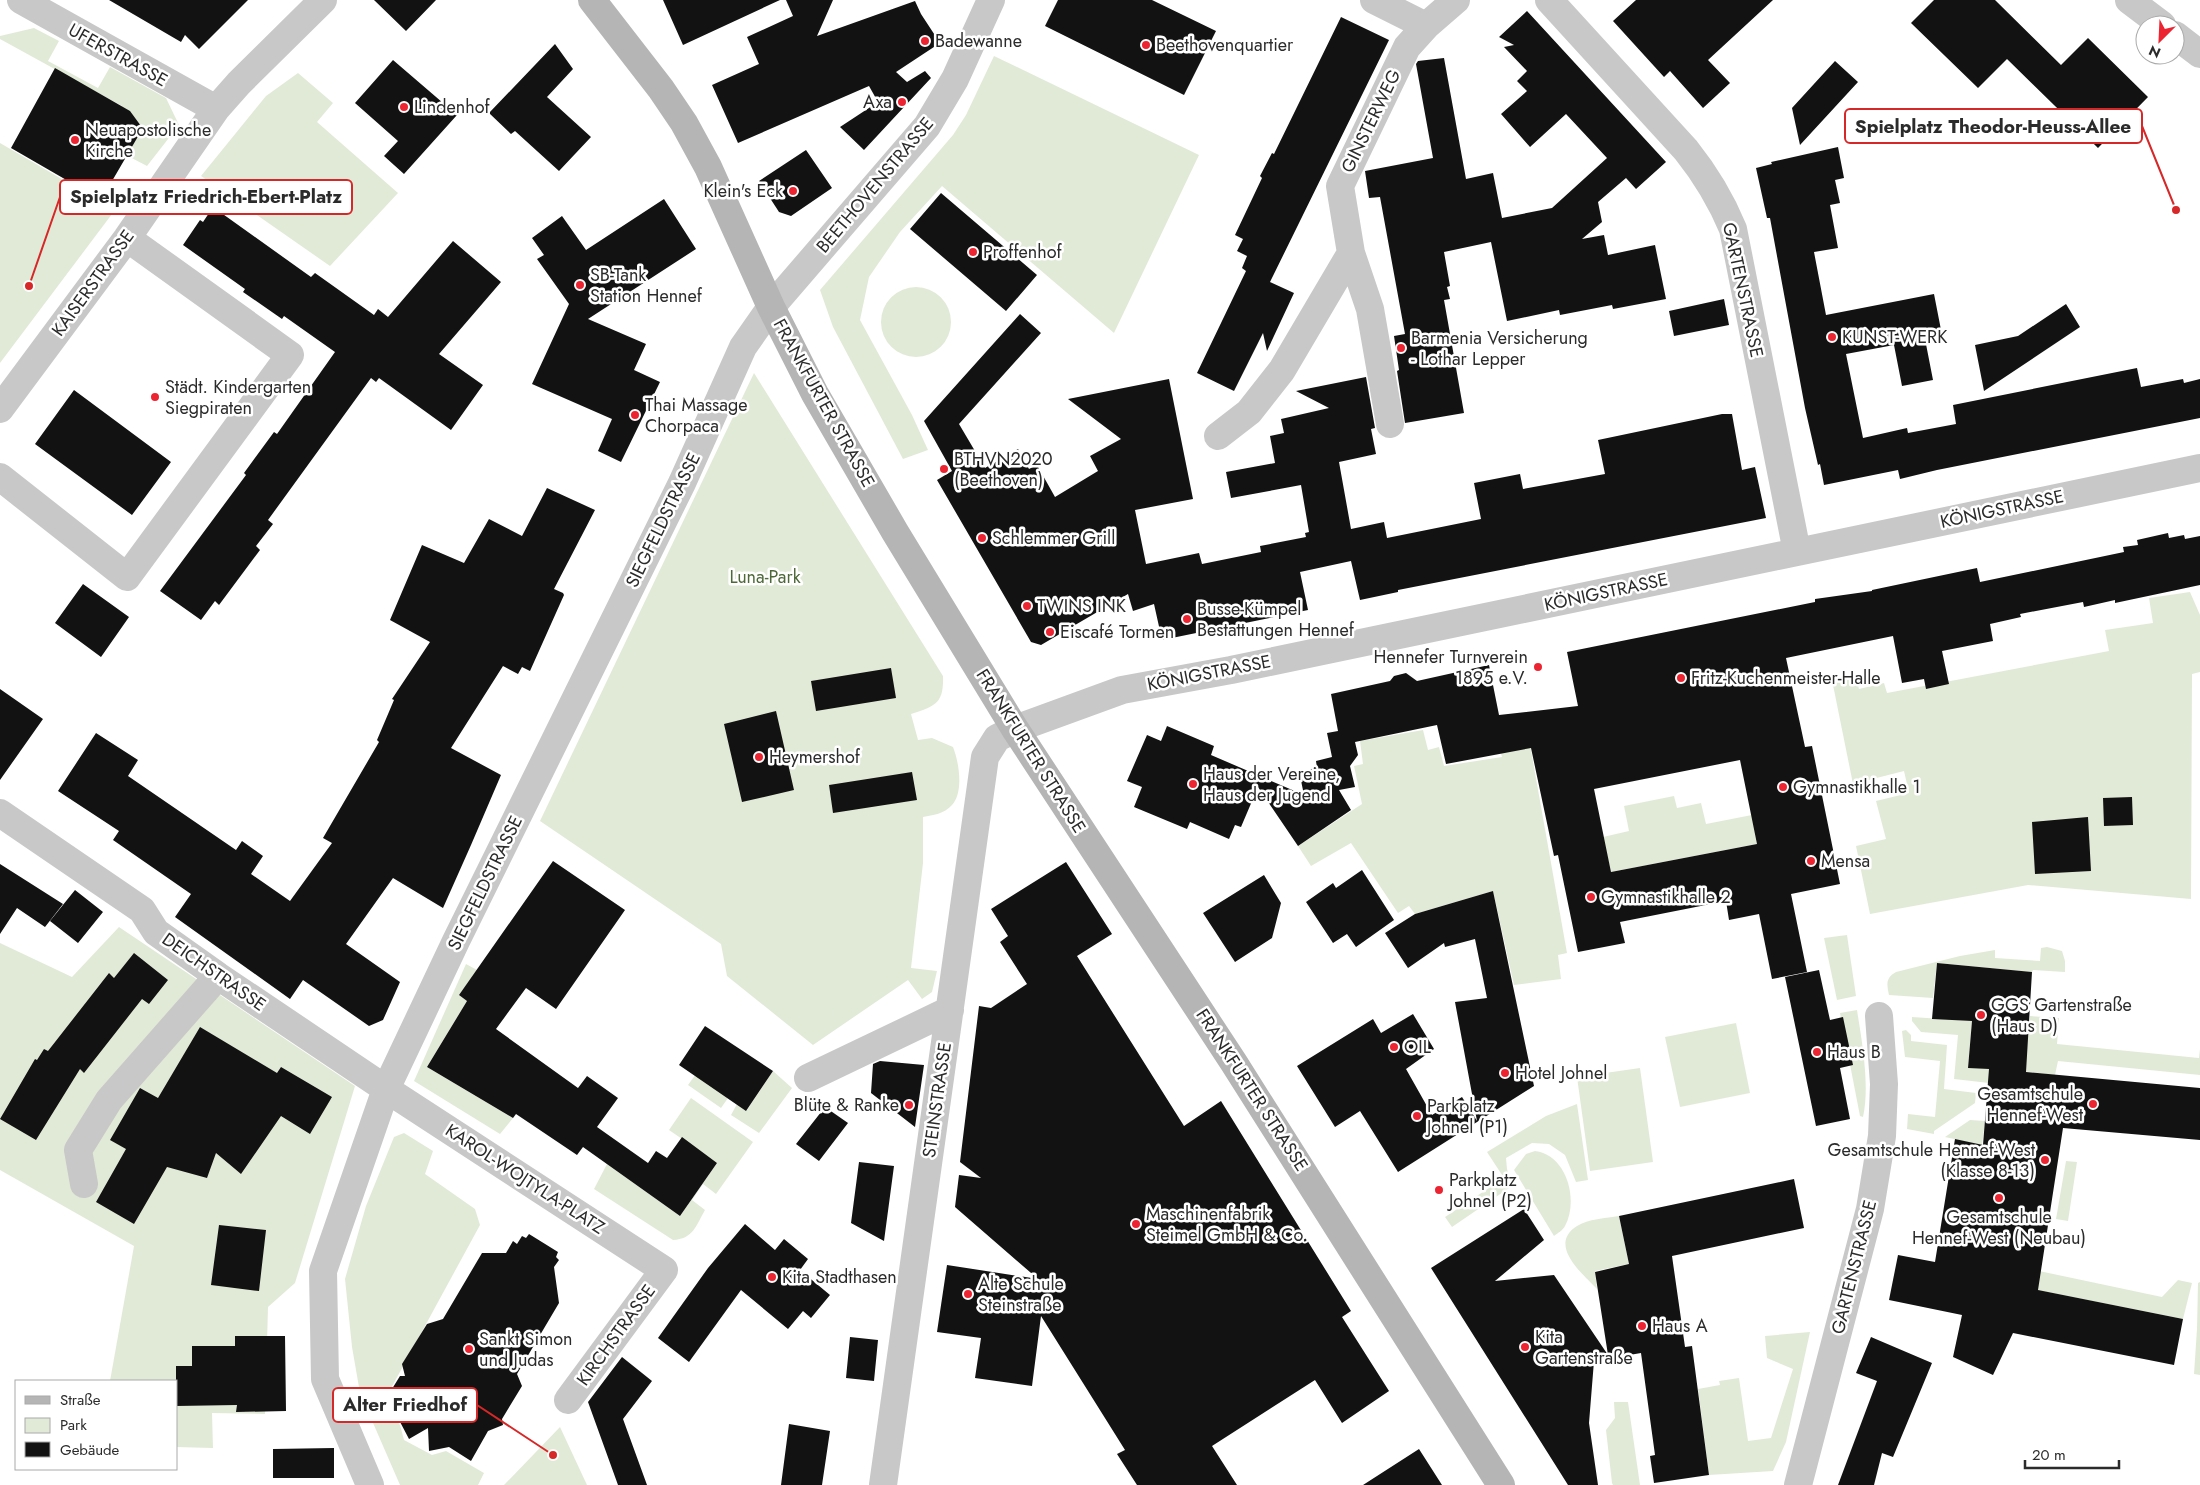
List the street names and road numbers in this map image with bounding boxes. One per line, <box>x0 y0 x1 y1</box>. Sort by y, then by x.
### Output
street label: UFERSTRASSE <box>64 17 172 93</box>
street label: GINSTERWEG <box>1335 65 1407 177</box>
street label: BEETHOVENSTRASSE <box>810 111 940 259</box>
street label: GARTENSTRASSE <box>1716 220 1770 360</box>
street label: KAISERSTRASSE <box>45 224 141 342</box>
street label: FRANKFURTER STRASSE <box>767 314 881 492</box>
street label: SIEGFELDSTRASSE <box>619 448 707 592</box>
street label: KÖNIGSTRASSE <box>1938 483 2066 535</box>
street label: KÖNIGSTRASSE <box>1542 566 1670 618</box>
street label: KÖNIGSTRASSE <box>1145 648 1273 698</box>
street label: FRANKFURTER STRASSE <box>970 664 1092 838</box>
street label: SIEGFELDSTRASSE <box>441 811 529 955</box>
street label: DEICHSTRASSE <box>157 926 271 1018</box>
street label: FRANKFURTER STRASSE <box>1190 1004 1314 1176</box>
street label: STEINSTRASSE <box>916 1041 958 1159</box>
street label: KAROL-WOJTYLA-PLATZ <box>440 1118 610 1241</box>
street label: GARTENSTRASSE <box>1825 1197 1883 1337</box>
street label: KIRCHSTRASSE <box>570 1279 662 1391</box>

